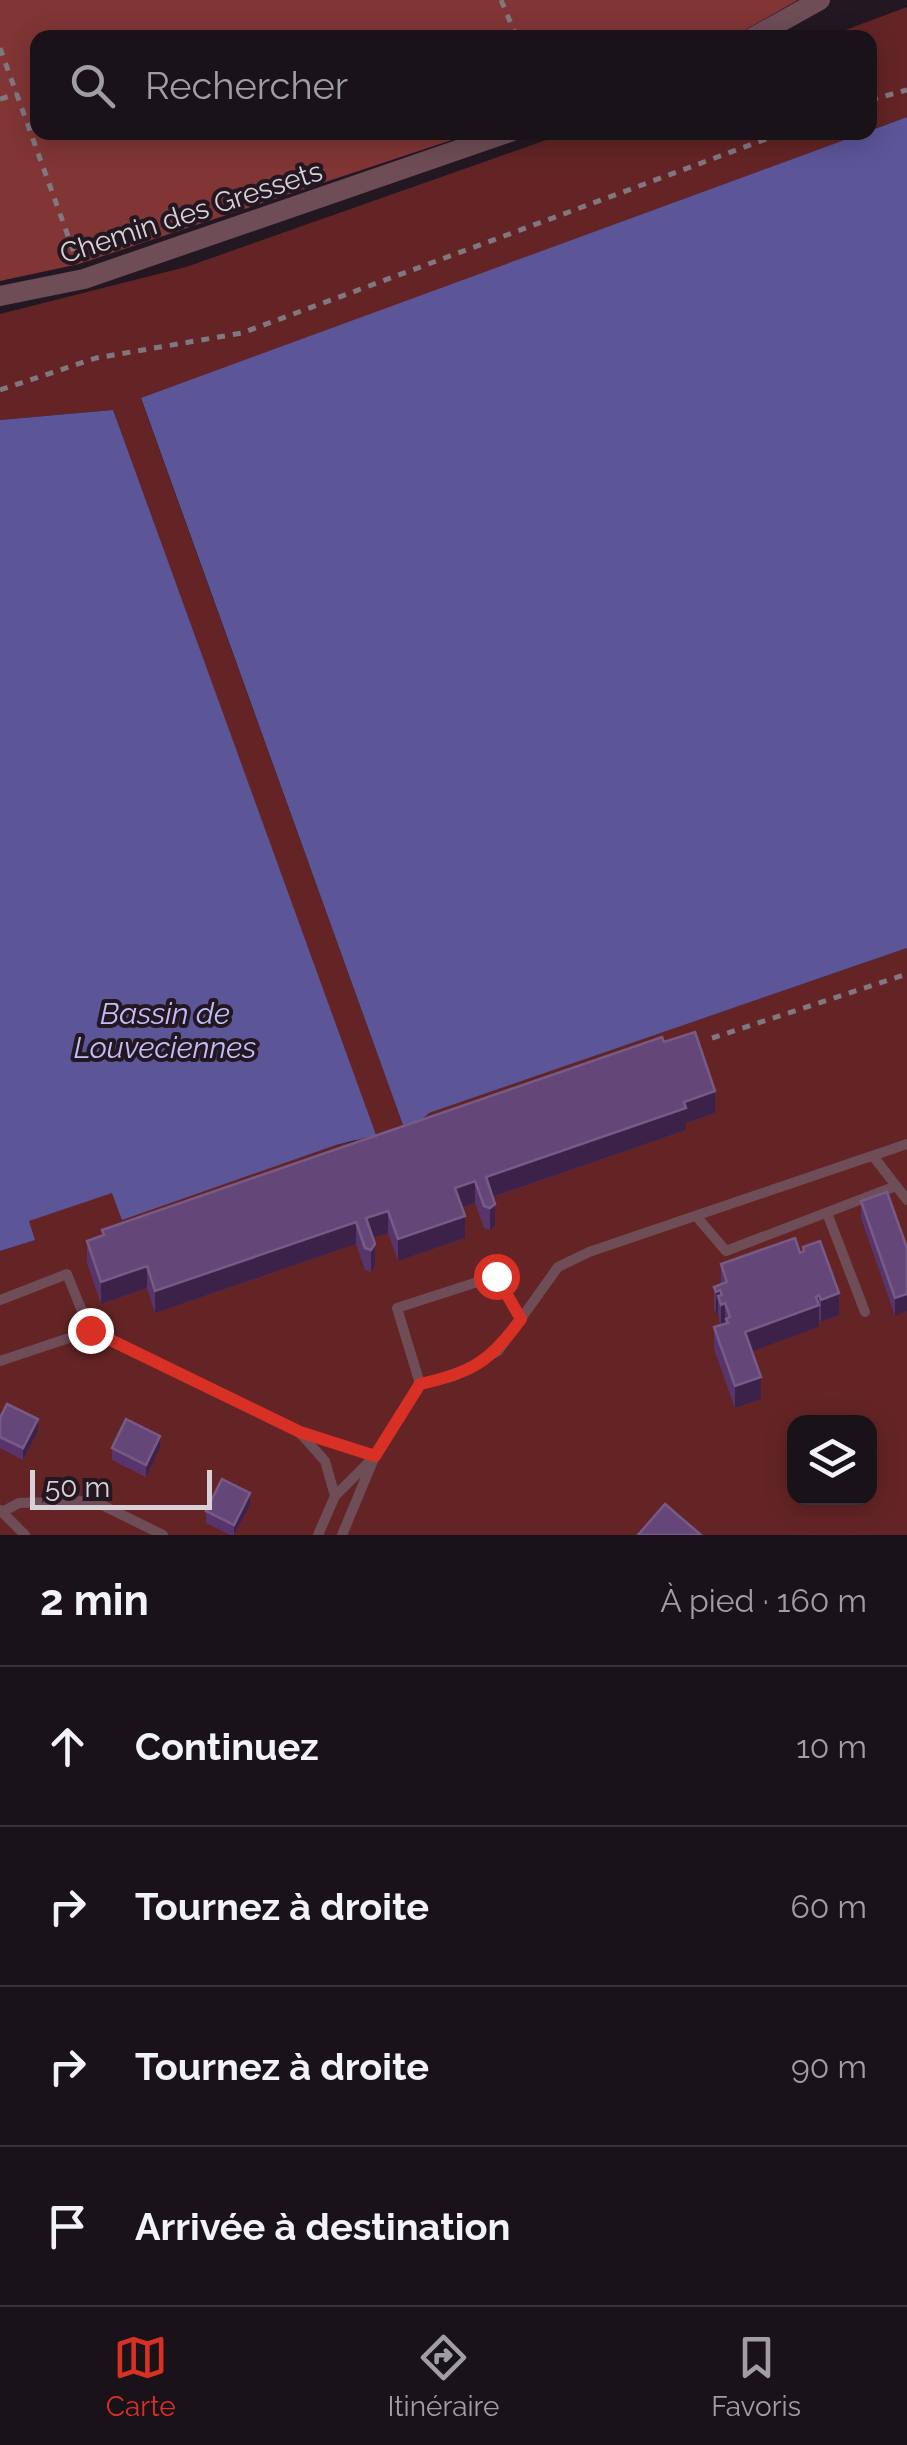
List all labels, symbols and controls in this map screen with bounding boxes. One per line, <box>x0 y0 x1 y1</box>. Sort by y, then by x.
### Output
search box <box>30 30 877 140</box>
icon: search <box>65 58 120 113</box>
text: Rechercher <box>145 63 348 108</box>
street label: Chemin des Gressets <box>56 154 327 270</box>
water label: Bassin de Louveciennes <box>74 996 256 1065</box>
route start <box>474 1254 520 1300</box>
route end <box>68 1308 114 1354</box>
map controls <box>787 1415 877 1505</box>
button: layers <box>787 1415 877 1505</box>
scale bar <box>30 1465 212 1510</box>
text: 50 m <box>45 1471 110 1504</box>
text: 2 min <box>40 1576 149 1625</box>
text: À pied · 160 m <box>660 1582 867 1619</box>
icon: ahead <box>40 1719 95 1774</box>
text: Continuez <box>135 1724 319 1769</box>
text: 10 m <box>796 1728 867 1765</box>
icon: right <box>40 1879 95 1934</box>
text: Tournez à droite <box>135 1884 429 1929</box>
text: 60 m <box>791 1888 867 1925</box>
icon: right <box>40 2039 95 2094</box>
text: Tournez à droite <box>135 2044 429 2089</box>
text: 90 m <box>791 2048 867 2085</box>
icon: arrive <box>40 2199 95 2254</box>
text: Arrivée à destination <box>135 2204 511 2249</box>
tab: Carte <box>106 2330 176 2423</box>
tab: Itinéraire <box>387 2330 499 2423</box>
tab: Favoris <box>711 2330 801 2423</box>

